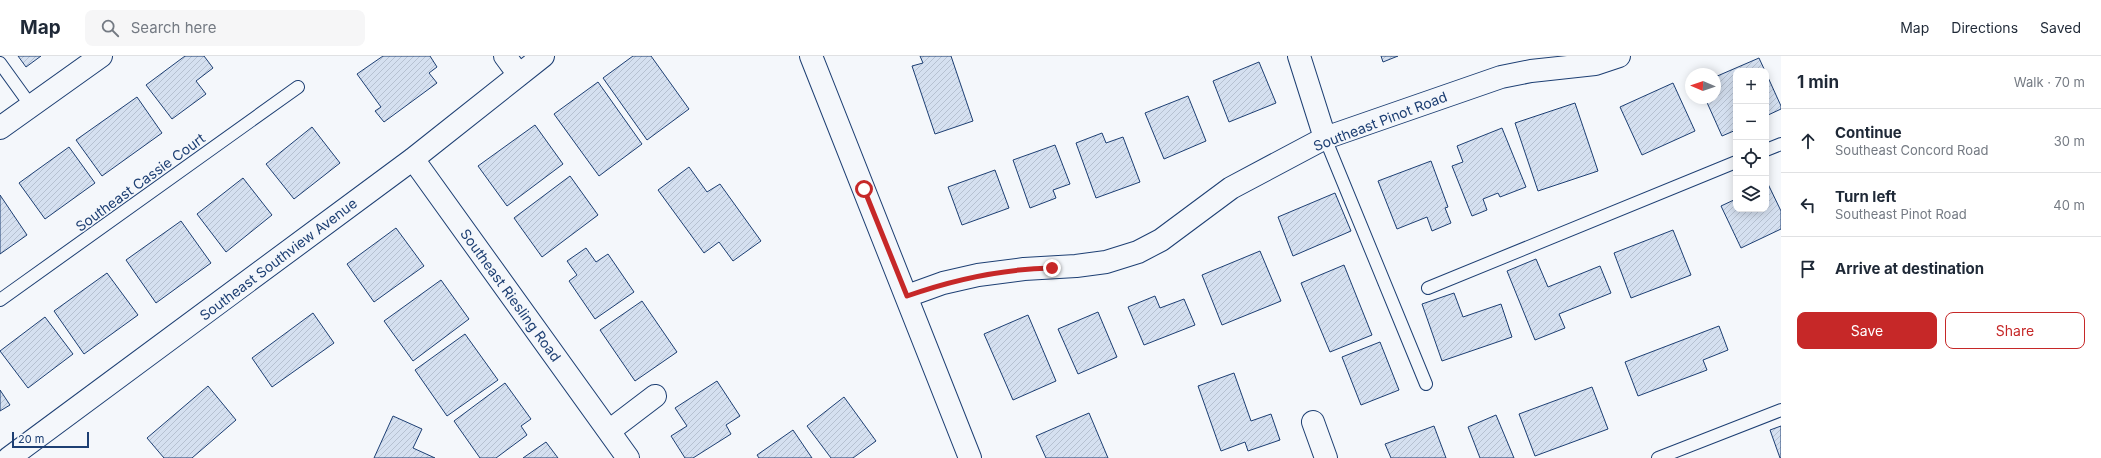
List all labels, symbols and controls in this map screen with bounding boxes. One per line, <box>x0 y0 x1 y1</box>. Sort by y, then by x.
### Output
search box <box>85 10 365 46</box>
text: Map <box>20 16 61 39</box>
icon: search <box>99 17 121 39</box>
text: Search here <box>131 18 216 37</box>
text: Map <box>1900 19 1929 36</box>
text: Directions <box>1951 19 2018 36</box>
text: Saved <box>2040 19 2081 36</box>
north arrow <box>1685 68 1721 104</box>
map controls <box>1733 68 1769 212</box>
button: + <box>1733 68 1769 104</box>
text: 1 min <box>1797 72 1839 92</box>
text: Walk · 70 m <box>2014 74 2085 90</box>
street label: Southeast Pinot Road <box>1311 88 1449 154</box>
button: − <box>1733 104 1769 140</box>
text: Continue <box>1835 123 1902 142</box>
street label: Southeast Cassie Court <box>72 129 208 235</box>
icon: ahead <box>1797 130 1819 152</box>
text: 30 m <box>2054 133 2085 149</box>
button: locate <box>1733 140 1769 176</box>
text: Southeast Concord Road <box>1835 142 1988 158</box>
button: layers <box>1733 176 1769 212</box>
route start <box>855 180 873 198</box>
text: Turn left <box>1835 187 1896 206</box>
street label: Southeast Southview Avenue <box>196 194 360 324</box>
icon: left <box>1797 194 1819 216</box>
text: 40 m <box>2053 197 2085 213</box>
text: Southeast Pinot Road <box>1835 206 1967 222</box>
street label: Southeast Riesling Road <box>457 225 565 365</box>
icon: arrive <box>1797 258 1819 280</box>
route end <box>1043 259 1061 277</box>
text: Arrive at destination <box>1835 259 1984 278</box>
button: Save <box>1797 312 1937 349</box>
button: Share <box>1945 312 2085 349</box>
scale bar <box>12 430 89 449</box>
text: 20 m <box>18 432 44 446</box>

